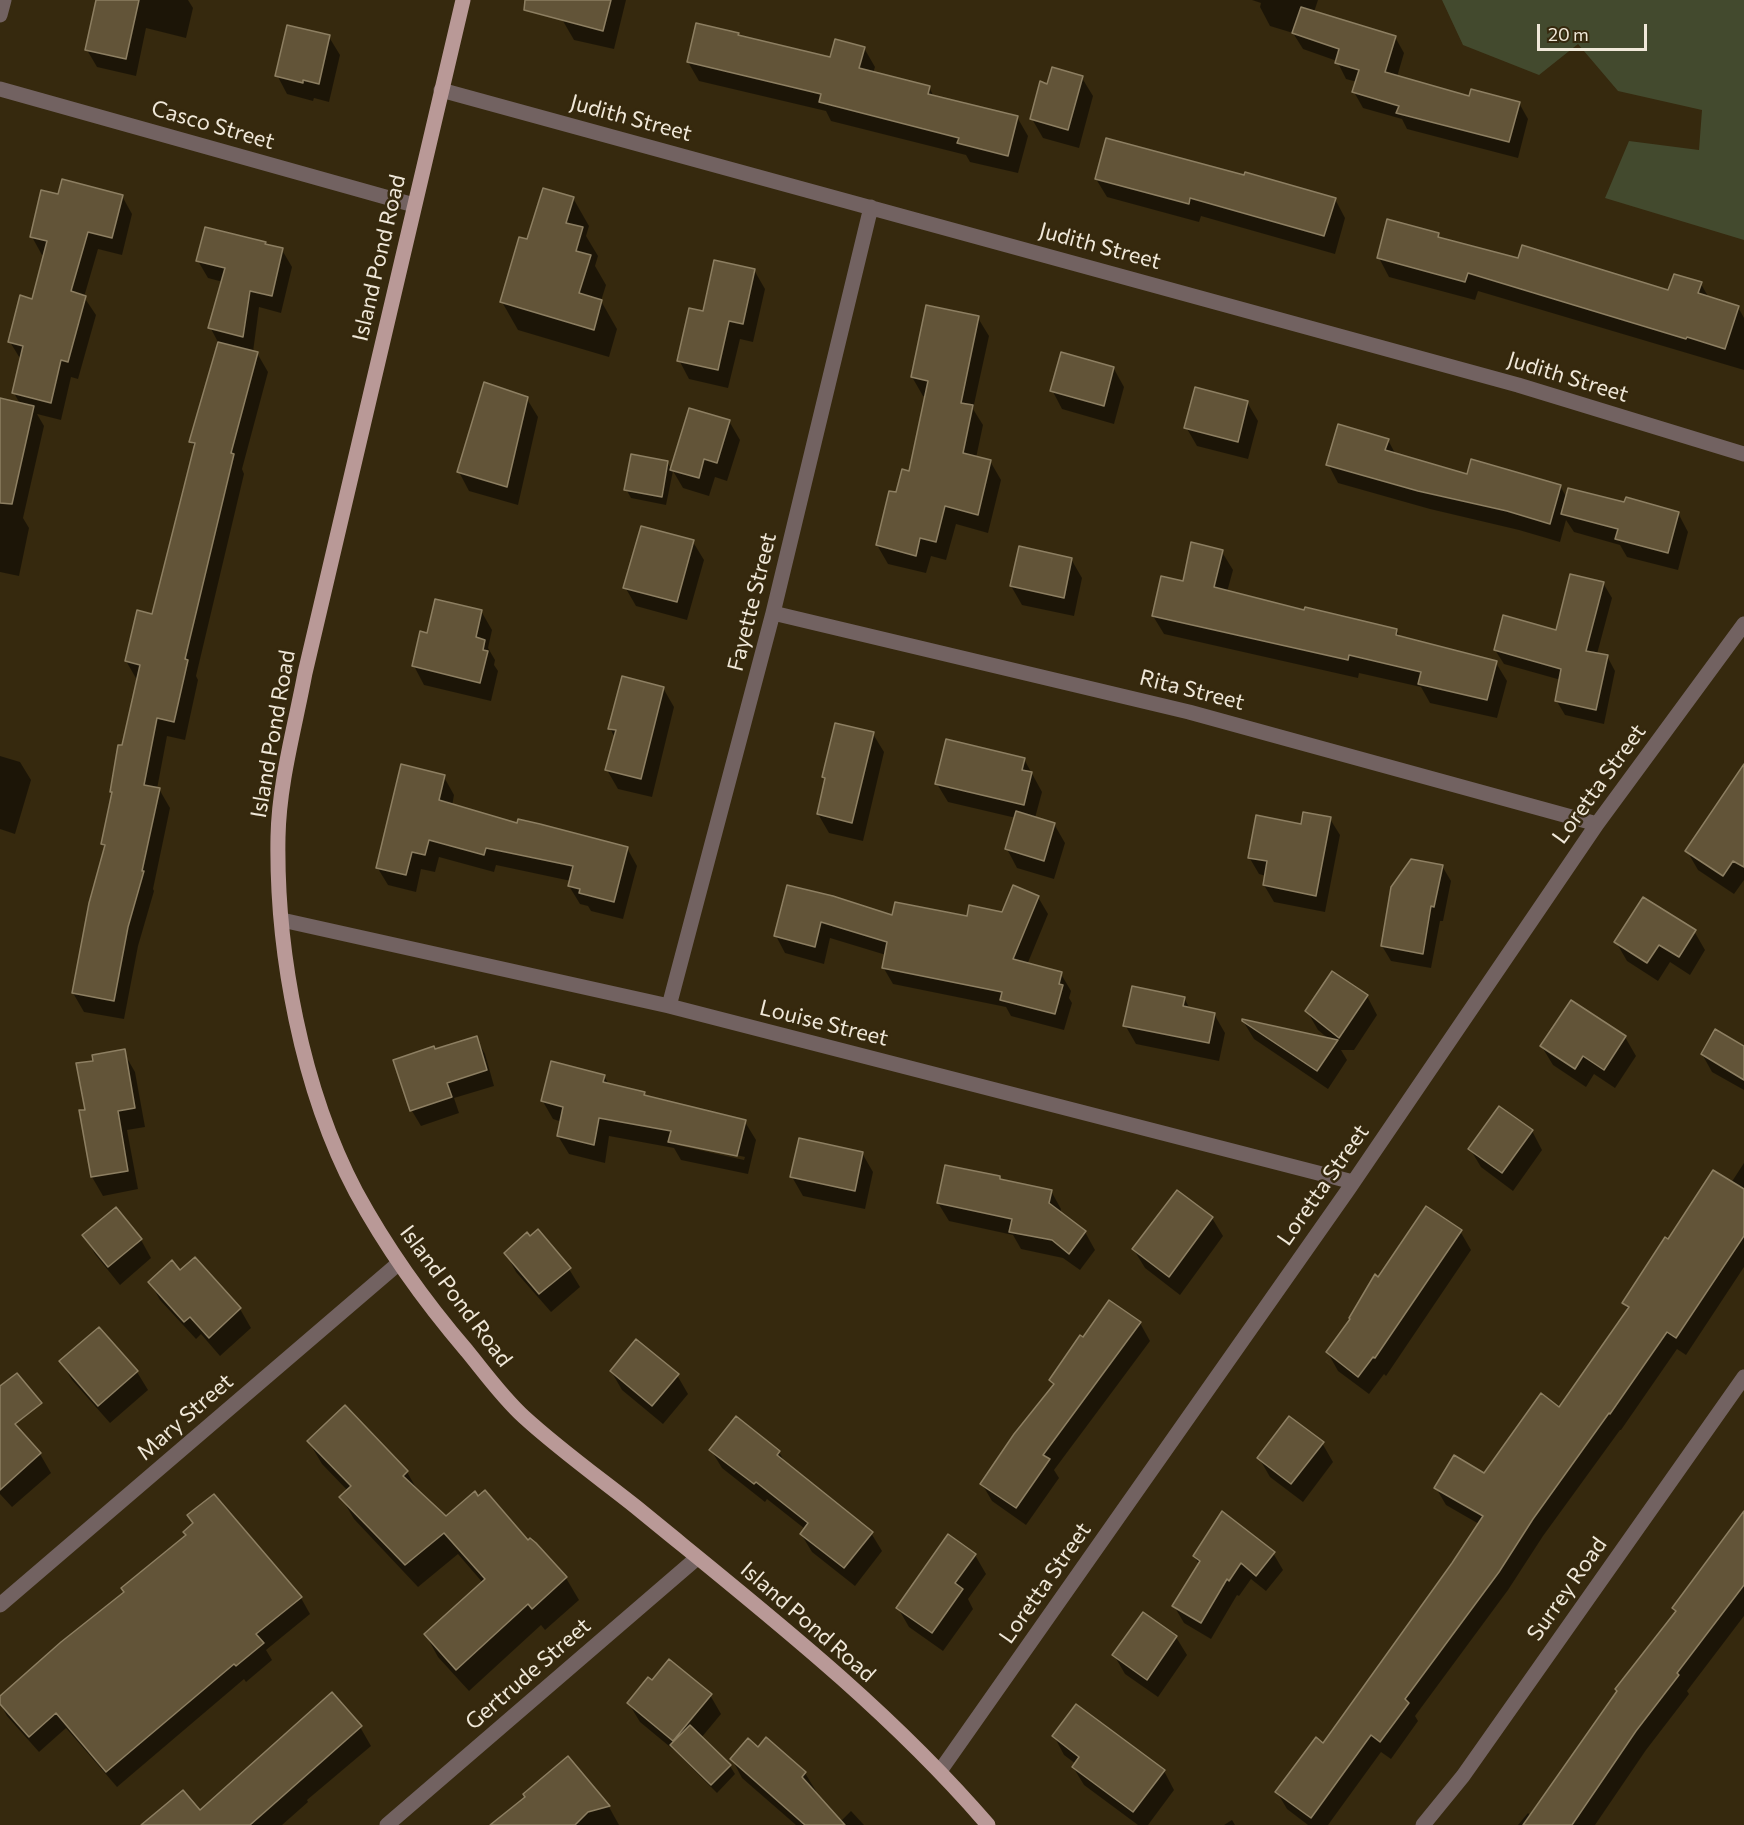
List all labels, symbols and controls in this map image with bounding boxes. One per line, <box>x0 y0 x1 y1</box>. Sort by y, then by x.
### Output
scale bar <box>1540 12 1650 50</box>
text: 20 m <box>1548 23 1589 45</box>
street label: Judith Street <box>567 89 695 147</box>
street label: Casco Street <box>148 95 278 155</box>
street label: Island Pond Road <box>347 172 411 344</box>
street label: Judith Street <box>1036 217 1164 275</box>
street label: Judith Street <box>1504 346 1632 408</box>
street label: Fayette Street <box>722 530 782 674</box>
street label: Island Pond Road <box>245 648 301 820</box>
street label: Rita Street <box>1137 664 1247 716</box>
street label: Loretta Street <box>1547 719 1651 849</box>
street label: Louise Street <box>757 994 891 1052</box>
street label: Loretta Street <box>1272 1119 1374 1251</box>
street label: Island Pond Road <box>394 1220 518 1372</box>
street label: Mary Street <box>131 1368 239 1466</box>
street label: Loretta Street <box>994 1517 1096 1649</box>
street label: Surrey Road <box>1522 1532 1612 1646</box>
street label: Island Pond Road <box>735 1556 881 1688</box>
street label: Gertrude Street <box>460 1612 596 1736</box>

